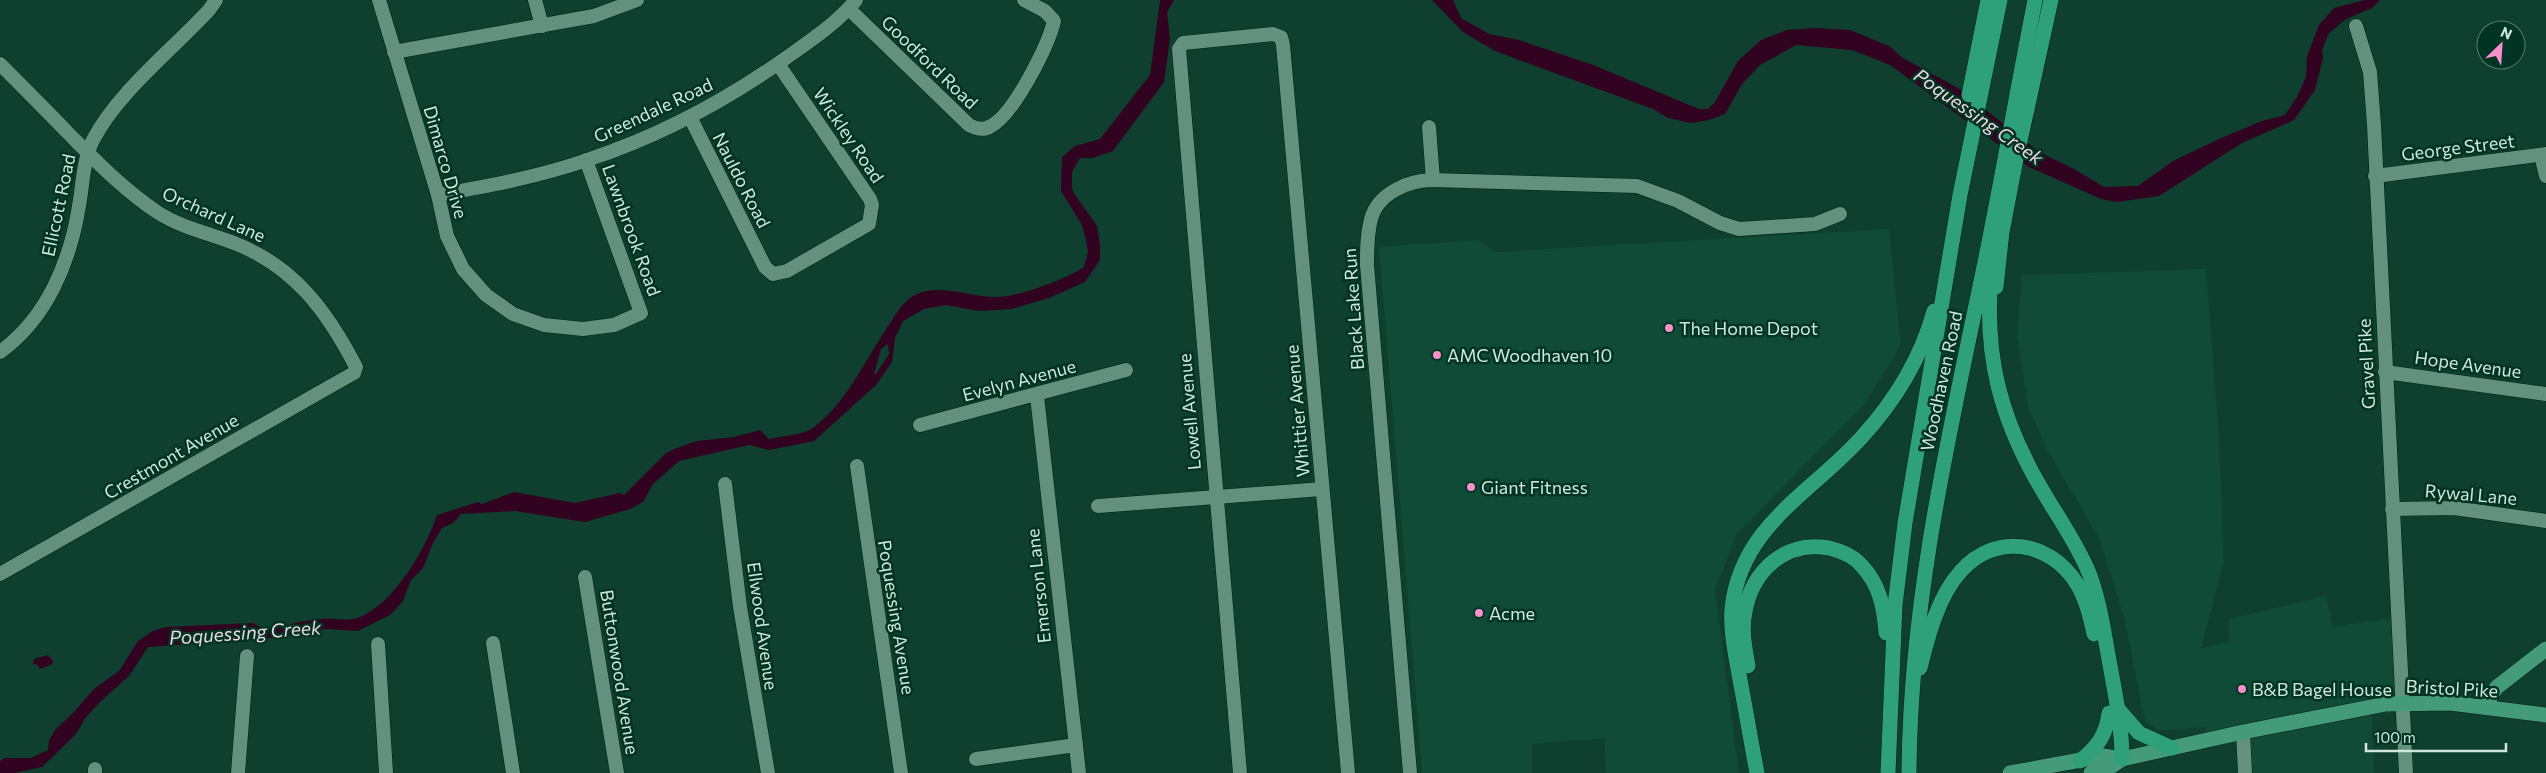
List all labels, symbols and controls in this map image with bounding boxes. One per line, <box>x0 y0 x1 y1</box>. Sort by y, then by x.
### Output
street label: Goodford Road <box>877 11 983 113</box>
north arrow <box>2476 20 2526 70</box>
text: N <box>2498 23 2515 43</box>
water label: Poquessing Creek <box>1910 63 2049 169</box>
street label: Greendale Road <box>590 73 716 147</box>
street label: Wickley Road <box>809 83 889 187</box>
street label: Dimarco Drive <box>419 103 473 221</box>
street label: Nauldo Road <box>709 129 775 231</box>
street label: George Street <box>2400 129 2516 165</box>
street label: Ellicott Road <box>36 152 80 258</box>
street label: Lawnbrook Road <box>598 161 666 299</box>
street label: Orchard Lane <box>159 181 269 247</box>
street label: Black Lake Run <box>1338 247 1368 371</box>
street label: Woodhaven Road <box>1915 309 1967 453</box>
place label: The Home Depot <box>1679 317 1818 339</box>
street label: Gravel Pike <box>2353 318 2379 410</box>
marker: The Home Depot <box>1663 322 1675 334</box>
street label: Whittier Avenue <box>1280 344 1314 478</box>
place label: AMC Woodhaven 10 <box>1447 344 1612 366</box>
street label: Hope Avenue <box>2413 346 2523 382</box>
marker: AMC Woodhaven 10 <box>1431 349 1443 361</box>
street label: Lowell Avenue <box>1173 353 1205 471</box>
street label: Evelyn Avenue <box>960 354 1078 406</box>
street label: Crestmont Avenue <box>100 409 242 503</box>
place label: Giant Fitness <box>1481 476 1588 498</box>
street label: Rywal Lane <box>2424 479 2518 509</box>
marker: Giant Fitness <box>1465 481 1477 493</box>
street label: Emerson Lane <box>1021 528 1055 644</box>
street label: Poquessing Avenue <box>874 538 920 696</box>
street label: Ellwood Avenue <box>743 560 783 692</box>
street label: Buttonwood Avenue <box>596 588 644 756</box>
place label: Acme <box>1489 602 1535 624</box>
marker: Acme <box>1473 607 1485 619</box>
water label: Poquessing Creek <box>168 615 322 649</box>
street label: Bristol Pike <box>2405 675 2499 701</box>
place label: B&B Bagel House <box>2252 678 2392 700</box>
marker: B&B Bagel House <box>2236 683 2248 695</box>
scale bar <box>2366 720 2506 752</box>
text: 100 m <box>2374 728 2416 746</box>

